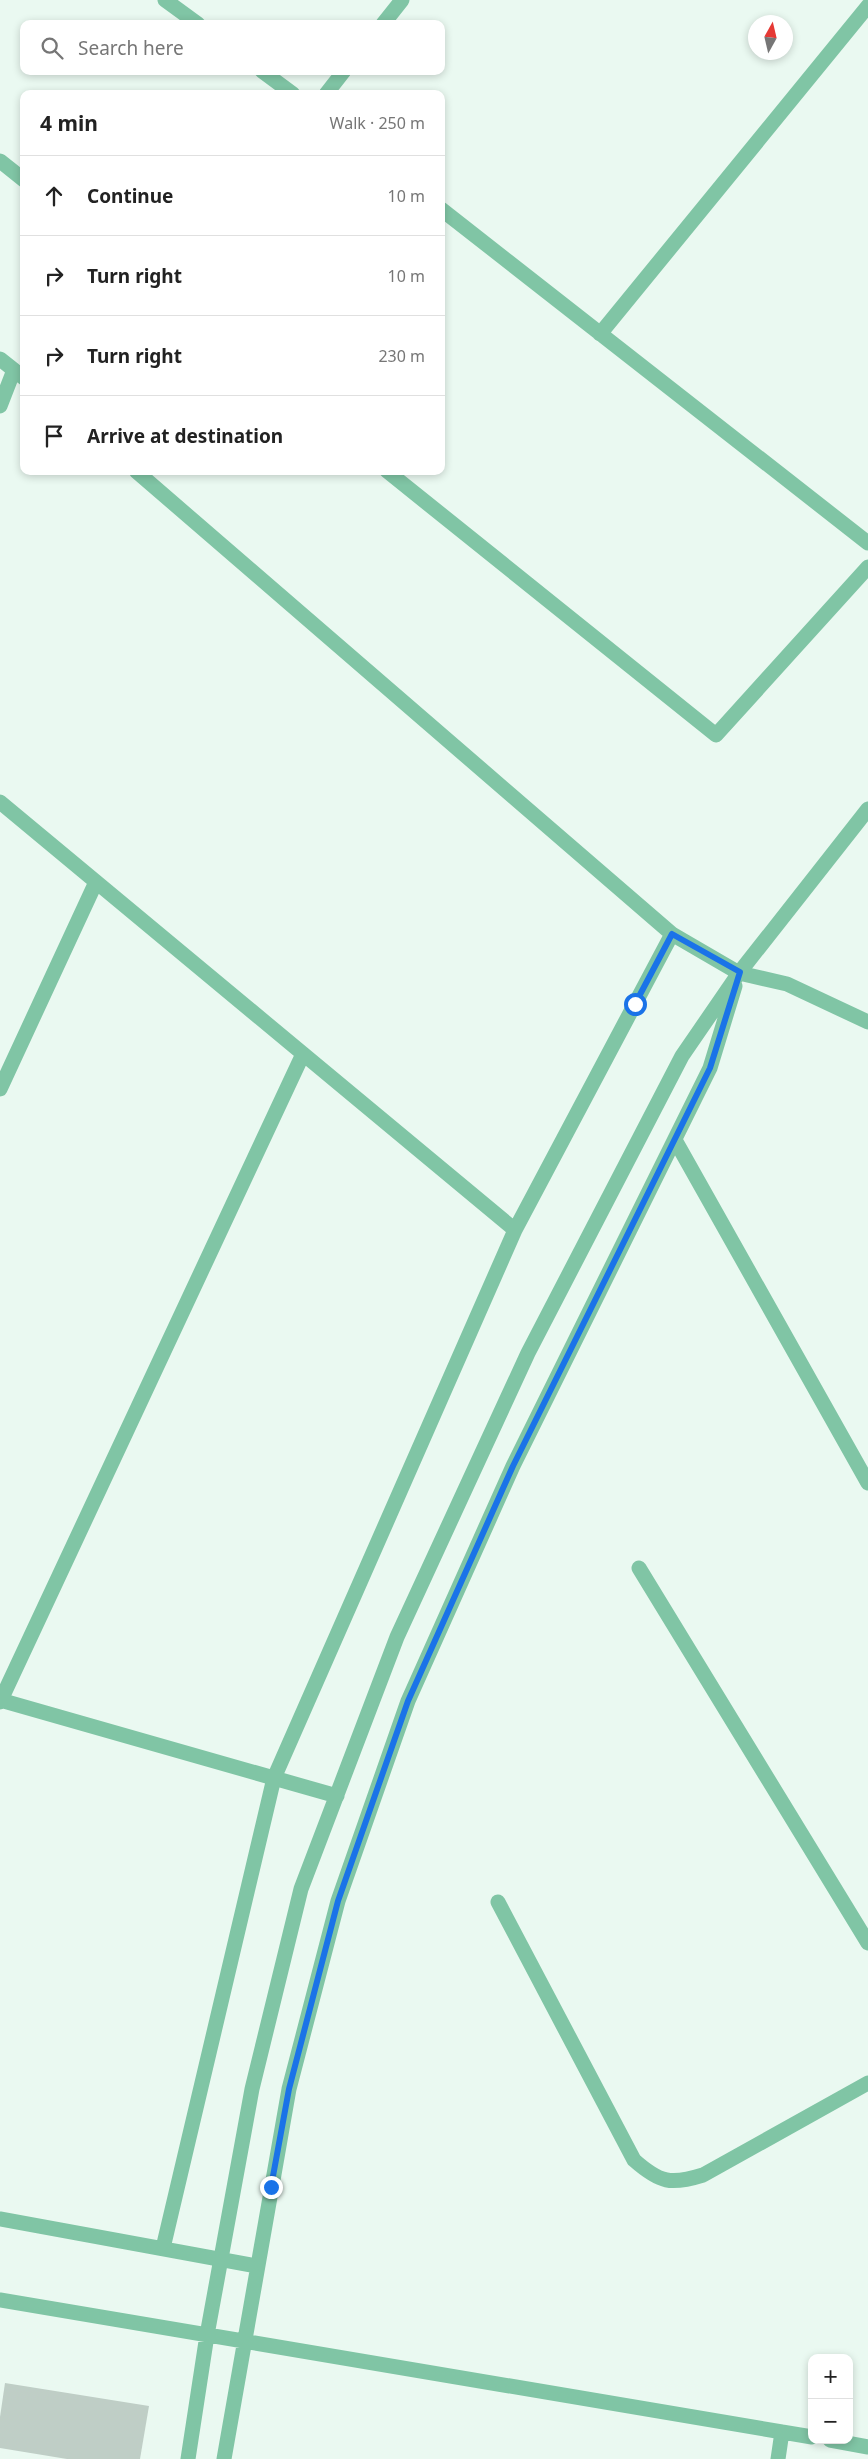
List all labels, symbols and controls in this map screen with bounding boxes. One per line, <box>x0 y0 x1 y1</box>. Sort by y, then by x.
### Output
north arrow <box>748 15 793 60</box>
search box <box>20 20 445 75</box>
icon: search <box>38 34 66 62</box>
text: Search here <box>78 35 184 61</box>
text: 4 min <box>40 109 98 137</box>
text: Walk · 250 m <box>330 112 425 134</box>
icon: ahead <box>40 182 68 210</box>
text: Continue <box>87 183 173 209</box>
text: 10 m <box>388 185 425 207</box>
icon: right <box>40 262 68 290</box>
text: Turn right <box>87 263 182 289</box>
text: 10 m <box>388 265 425 287</box>
icon: right <box>40 342 68 370</box>
text: Turn right <box>87 343 182 369</box>
text: 230 m <box>378 345 425 367</box>
icon: arrive <box>40 422 68 450</box>
text: Arrive at destination <box>87 423 283 449</box>
route start <box>624 993 647 1016</box>
route end <box>260 2176 283 2199</box>
map controls <box>808 2354 853 2444</box>
button: + <box>808 2354 853 2399</box>
button: − <box>808 2399 853 2444</box>

